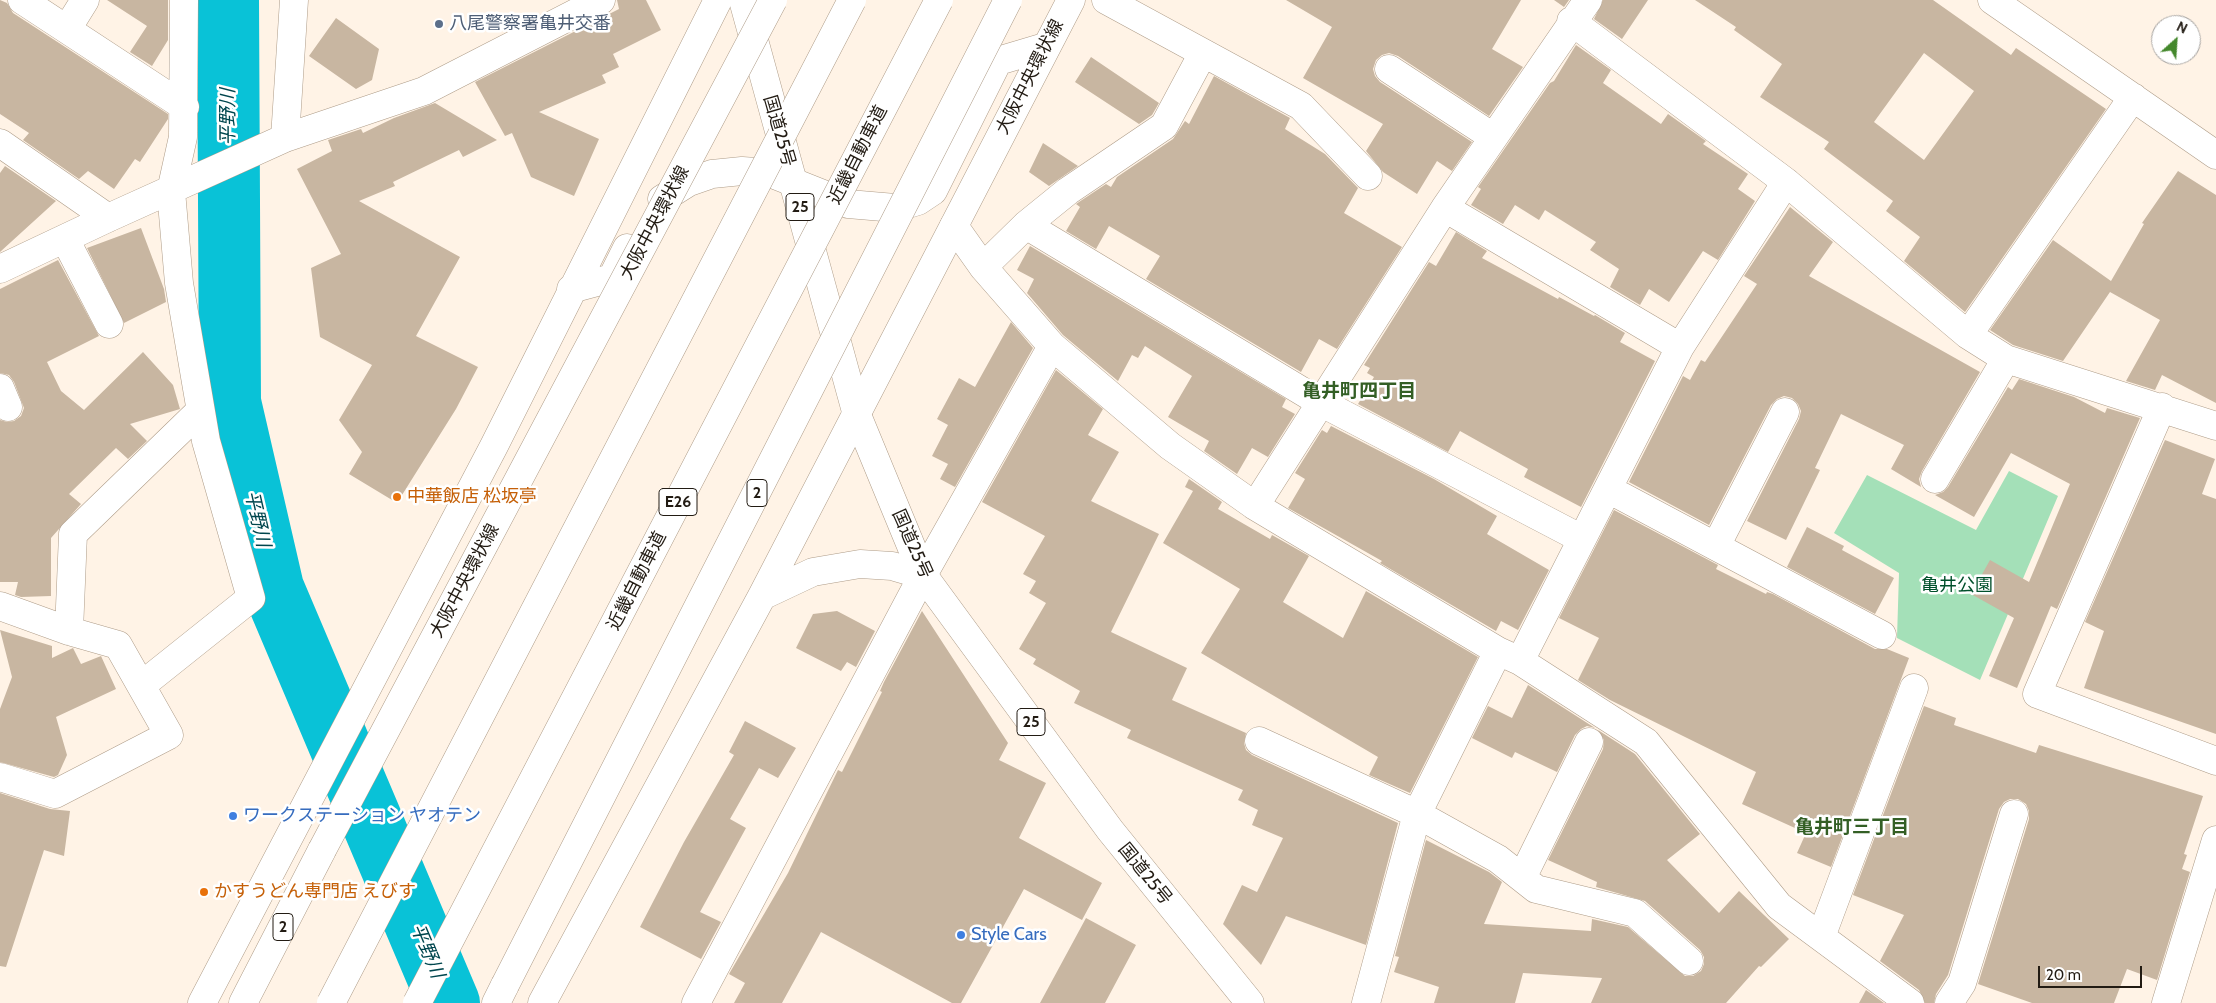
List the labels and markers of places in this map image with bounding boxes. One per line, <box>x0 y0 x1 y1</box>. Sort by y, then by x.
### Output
place label: 八尾警察署亀井交番 <box>449 13 611 35</box>
marker: 八尾警察署亀井交番 <box>433 18 445 30</box>
place label: 中華飯店 松坂亭 <box>407 486 537 508</box>
marker: 中華飯店 松坂亭 <box>391 491 403 503</box>
place label: ワークステーション ヤオテン <box>243 805 481 827</box>
marker: ワークステーション ヤオテン <box>227 810 239 822</box>
place label: かすうどん専門店 えびす <box>214 881 416 903</box>
marker: かすうどん専門店 えびす <box>198 886 210 898</box>
place label: Style Cars <box>971 924 1047 946</box>
marker: Style Cars <box>955 929 967 941</box>

